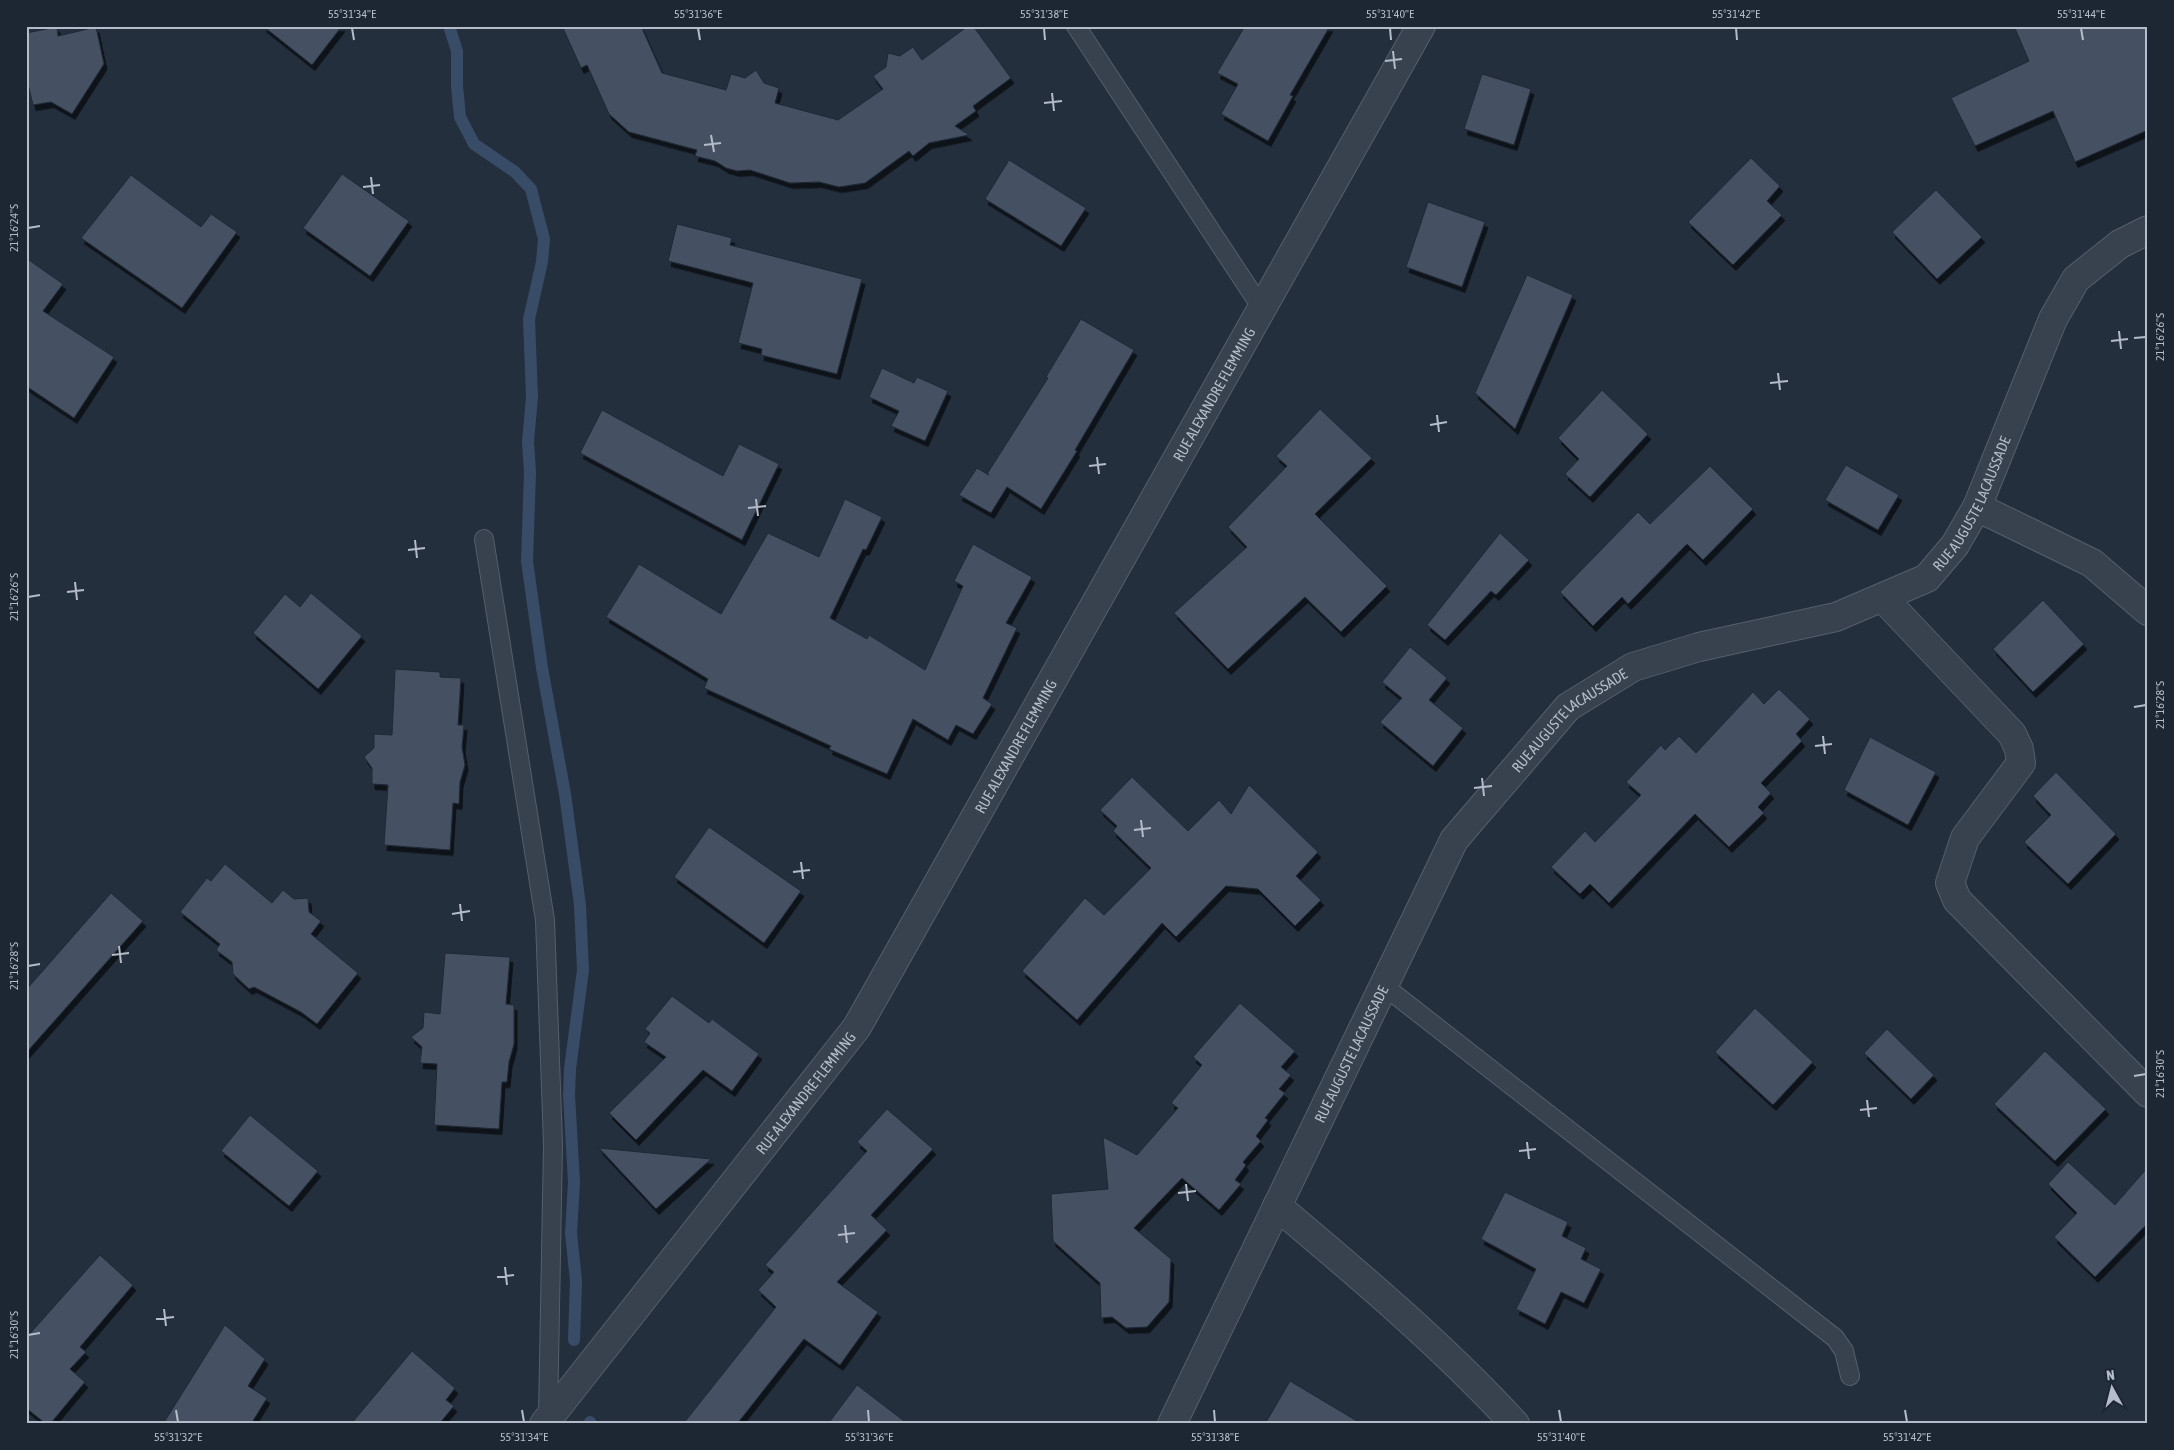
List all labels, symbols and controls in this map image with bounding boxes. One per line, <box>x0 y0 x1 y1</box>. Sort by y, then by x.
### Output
text: 55°31'34"E <box>328 7 376 21</box>
text: 55°31'36"E <box>674 7 722 21</box>
text: 55°31'38"E <box>1020 7 1068 21</box>
text: 55°31'40"E <box>1366 7 1414 21</box>
text: 55°31'42"E <box>1712 7 1760 21</box>
text: 55°31'44"E <box>2057 7 2105 21</box>
text: 21°16'24"S <box>7 204 21 252</box>
text: 21°16'26"S <box>2153 313 2167 361</box>
street label: RUE ALEXANDRE FLEMMING <box>1169 324 1258 464</box>
street label: RUE AUGUSTE LACAUSSADE <box>1929 433 2013 574</box>
text: 21°16'26"S <box>7 573 21 621</box>
street label: RUE AUGUSTE LACAUSSADE <box>1508 664 1630 775</box>
street label: RUE ALEXANDRE FLEMMING <box>971 676 1060 816</box>
text: 21°16'28"S <box>2153 681 2167 729</box>
text: 21°16'28"S <box>7 942 21 990</box>
street label: RUE AUGUSTE LACAUSSADE <box>1310 982 1391 1125</box>
street label: RUE ALEXANDRE FLEMMING <box>752 1028 859 1157</box>
text: 21°16'30"S <box>2153 1050 2167 1098</box>
text: 21°16'30"S <box>7 1311 21 1359</box>
north arrow <box>2086 1362 2136 1412</box>
text: N <box>2105 1367 2115 1384</box>
text: 55°31'32"E <box>154 1430 202 1444</box>
text: 55°31'34"E <box>500 1430 548 1444</box>
text: 55°31'36"E <box>845 1430 893 1444</box>
text: 55°31'38"E <box>1191 1430 1239 1444</box>
text: 55°31'40"E <box>1537 1430 1585 1444</box>
text: 55°31'42"E <box>1883 1430 1931 1444</box>

